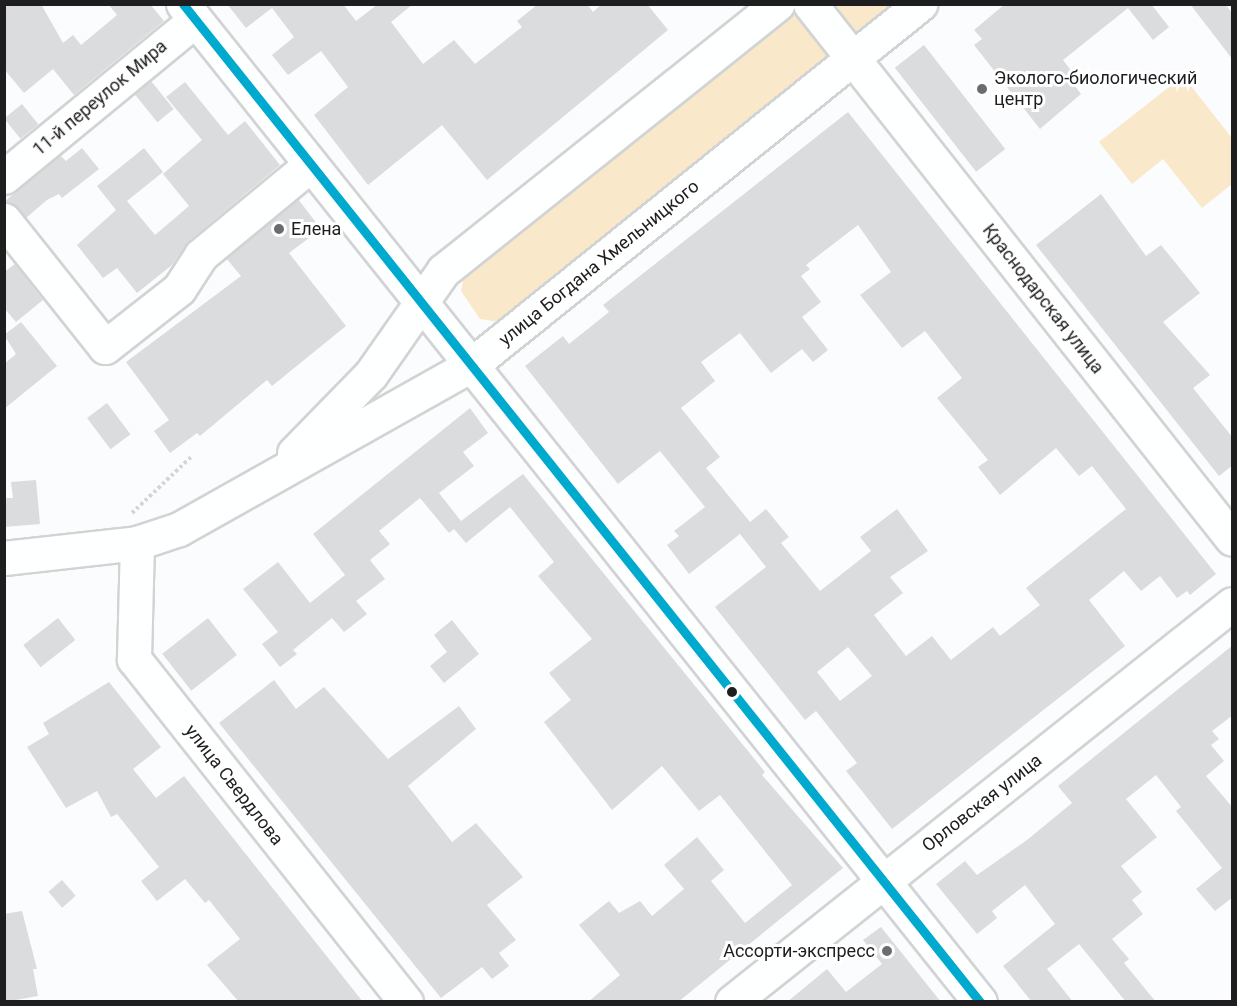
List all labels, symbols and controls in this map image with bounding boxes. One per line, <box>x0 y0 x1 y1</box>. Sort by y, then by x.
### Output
street label: 11-й переулок Мира <box>28 36 172 160</box>
place label: Эколого-биологический центр <box>994 68 1197 110</box>
marker: Эколого-биологический центр <box>975 82 989 96</box>
street label: улица Богдана Хмельницкого <box>495 176 703 350</box>
place label: Елена <box>291 218 341 240</box>
street label: Краснодарская улица <box>978 220 1108 378</box>
marker: Елена <box>272 222 286 236</box>
unlabelled marker <box>726 686 738 698</box>
street label: улица Свердлова <box>180 720 288 850</box>
street label: Орловская улица <box>918 750 1046 856</box>
place label: Ассорти-экспресс <box>723 940 875 962</box>
marker: Ассорти-экспресс <box>880 944 894 958</box>

